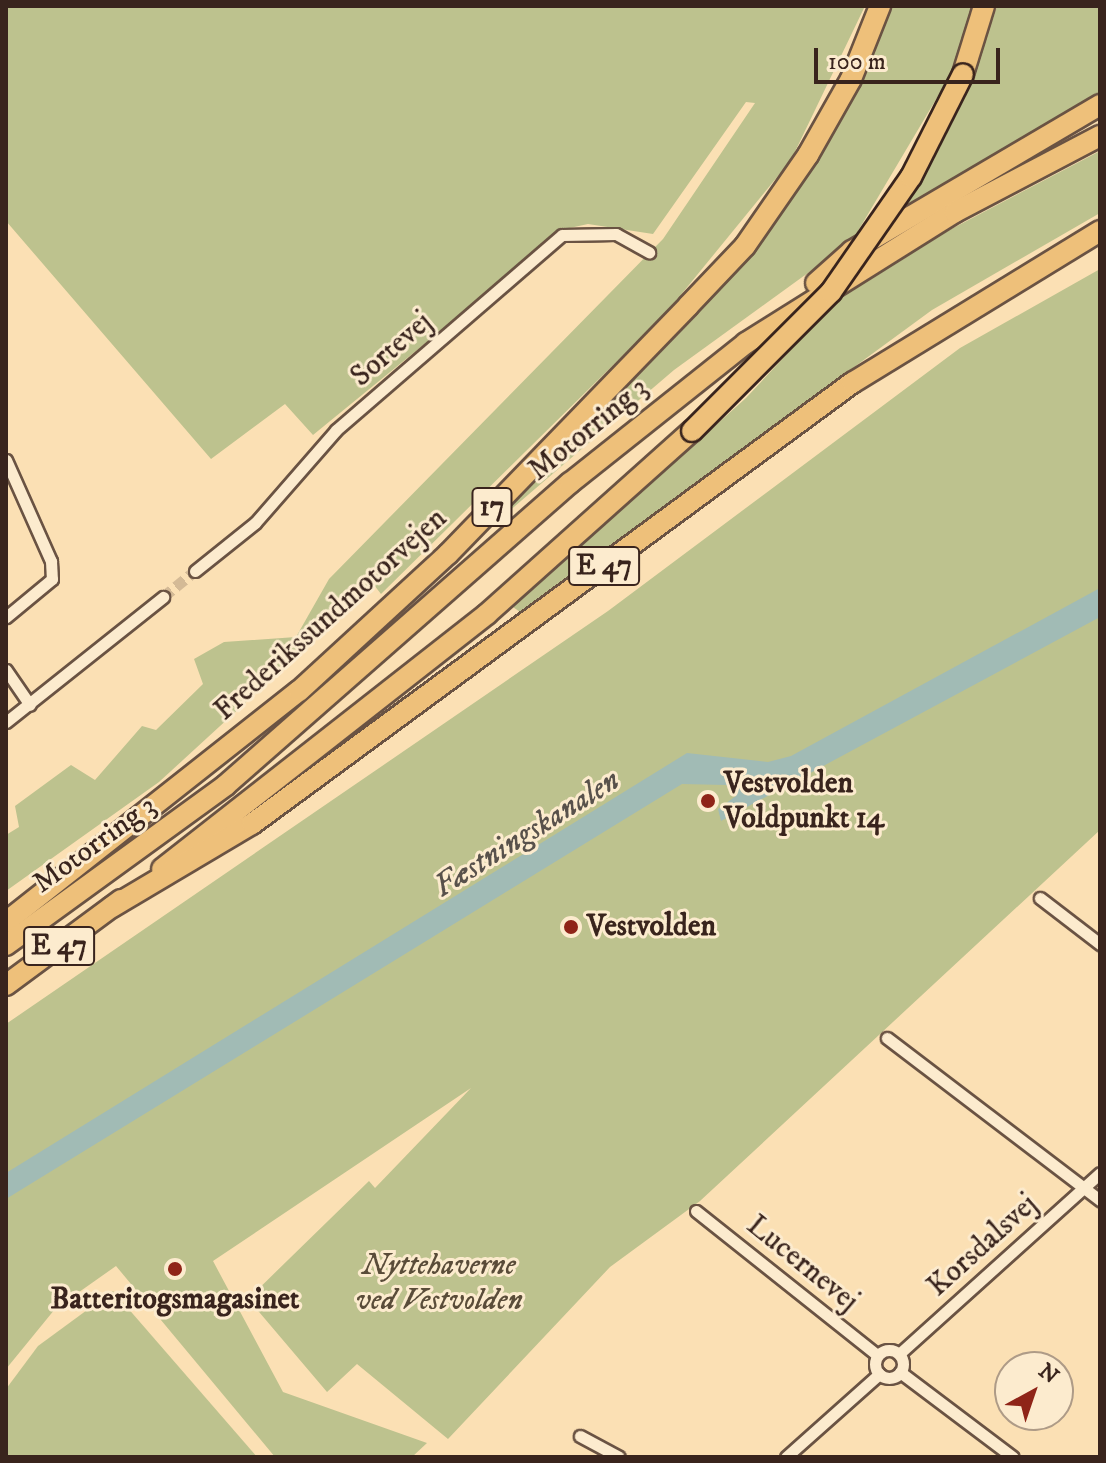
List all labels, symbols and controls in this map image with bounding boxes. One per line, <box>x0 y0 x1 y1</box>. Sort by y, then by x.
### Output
scale bar <box>818 32 1004 82</box>
text: 100 m <box>828 47 886 77</box>
street label: Sortevej <box>344 305 440 395</box>
street label: Motorring 3 <box>522 371 656 489</box>
road number: 17 <box>470 483 514 531</box>
street label: Frederikssundmotorvejen <box>207 501 455 729</box>
road number: E 47 <box>568 542 640 590</box>
water label: Fæstningskanalen <box>427 761 627 907</box>
place label: Vestvolden Voldpunkt 14 <box>724 766 884 836</box>
street label: Motorring 3 <box>26 788 164 902</box>
marker: Vestvolden Voldpunkt 14 <box>699 792 717 810</box>
place label: Vestvolden <box>587 909 716 945</box>
marker: Vestvolden <box>562 918 580 936</box>
road number: E 47 <box>23 922 95 970</box>
street label: Korsdalsvej <box>920 1187 1046 1305</box>
street label: Lucernevej <box>739 1208 865 1320</box>
park label: Nyttehaverne ved Vestvolden <box>355 1248 523 1318</box>
marker: Batteritogsmagasinet <box>166 1260 184 1278</box>
place label: Batteritogsmagasinet <box>51 1282 299 1318</box>
north arrow <box>994 1351 1074 1431</box>
text: N <box>1033 1358 1064 1390</box>

